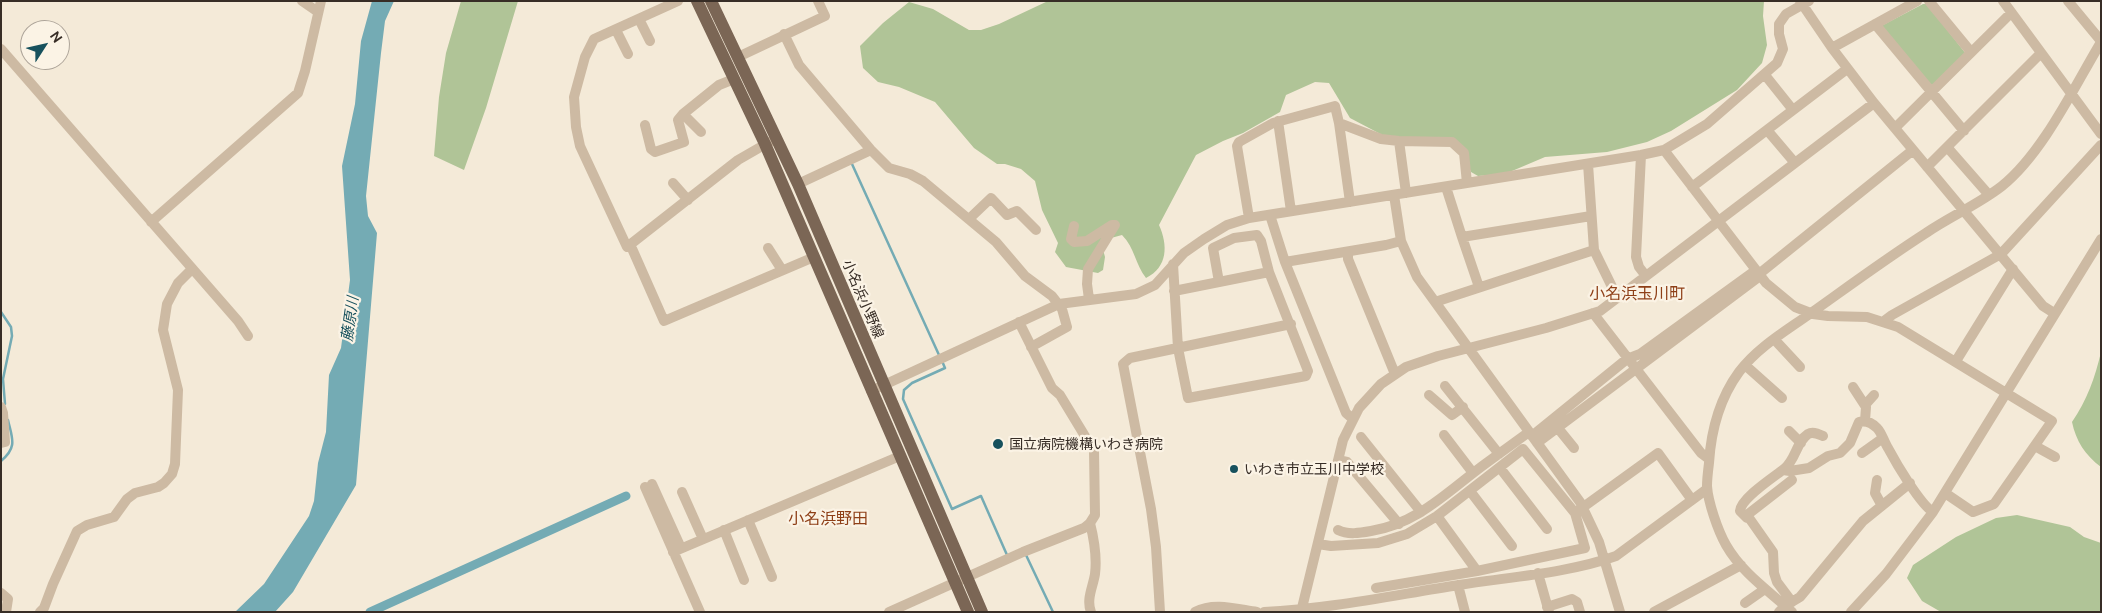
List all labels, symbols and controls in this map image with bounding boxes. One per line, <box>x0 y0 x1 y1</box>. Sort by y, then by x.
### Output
north arrow <box>20 20 70 70</box>
text: N <box>47 28 66 46</box>
street label: 小名浜小野線 <box>839 257 887 341</box>
district label: 小名浜玉川町 <box>1589 284 1685 304</box>
water label: 藤原川 <box>338 295 362 343</box>
place label: 国立病院機構いわき病院 <box>1009 436 1163 452</box>
marker: 国立病院機構いわき病院 <box>991 437 1005 451</box>
place label: いわき市立玉川中学校 <box>1244 461 1384 477</box>
marker: いわき市立玉川中学校 <box>1228 463 1240 475</box>
district label: 小名浜野田 <box>788 509 868 529</box>

